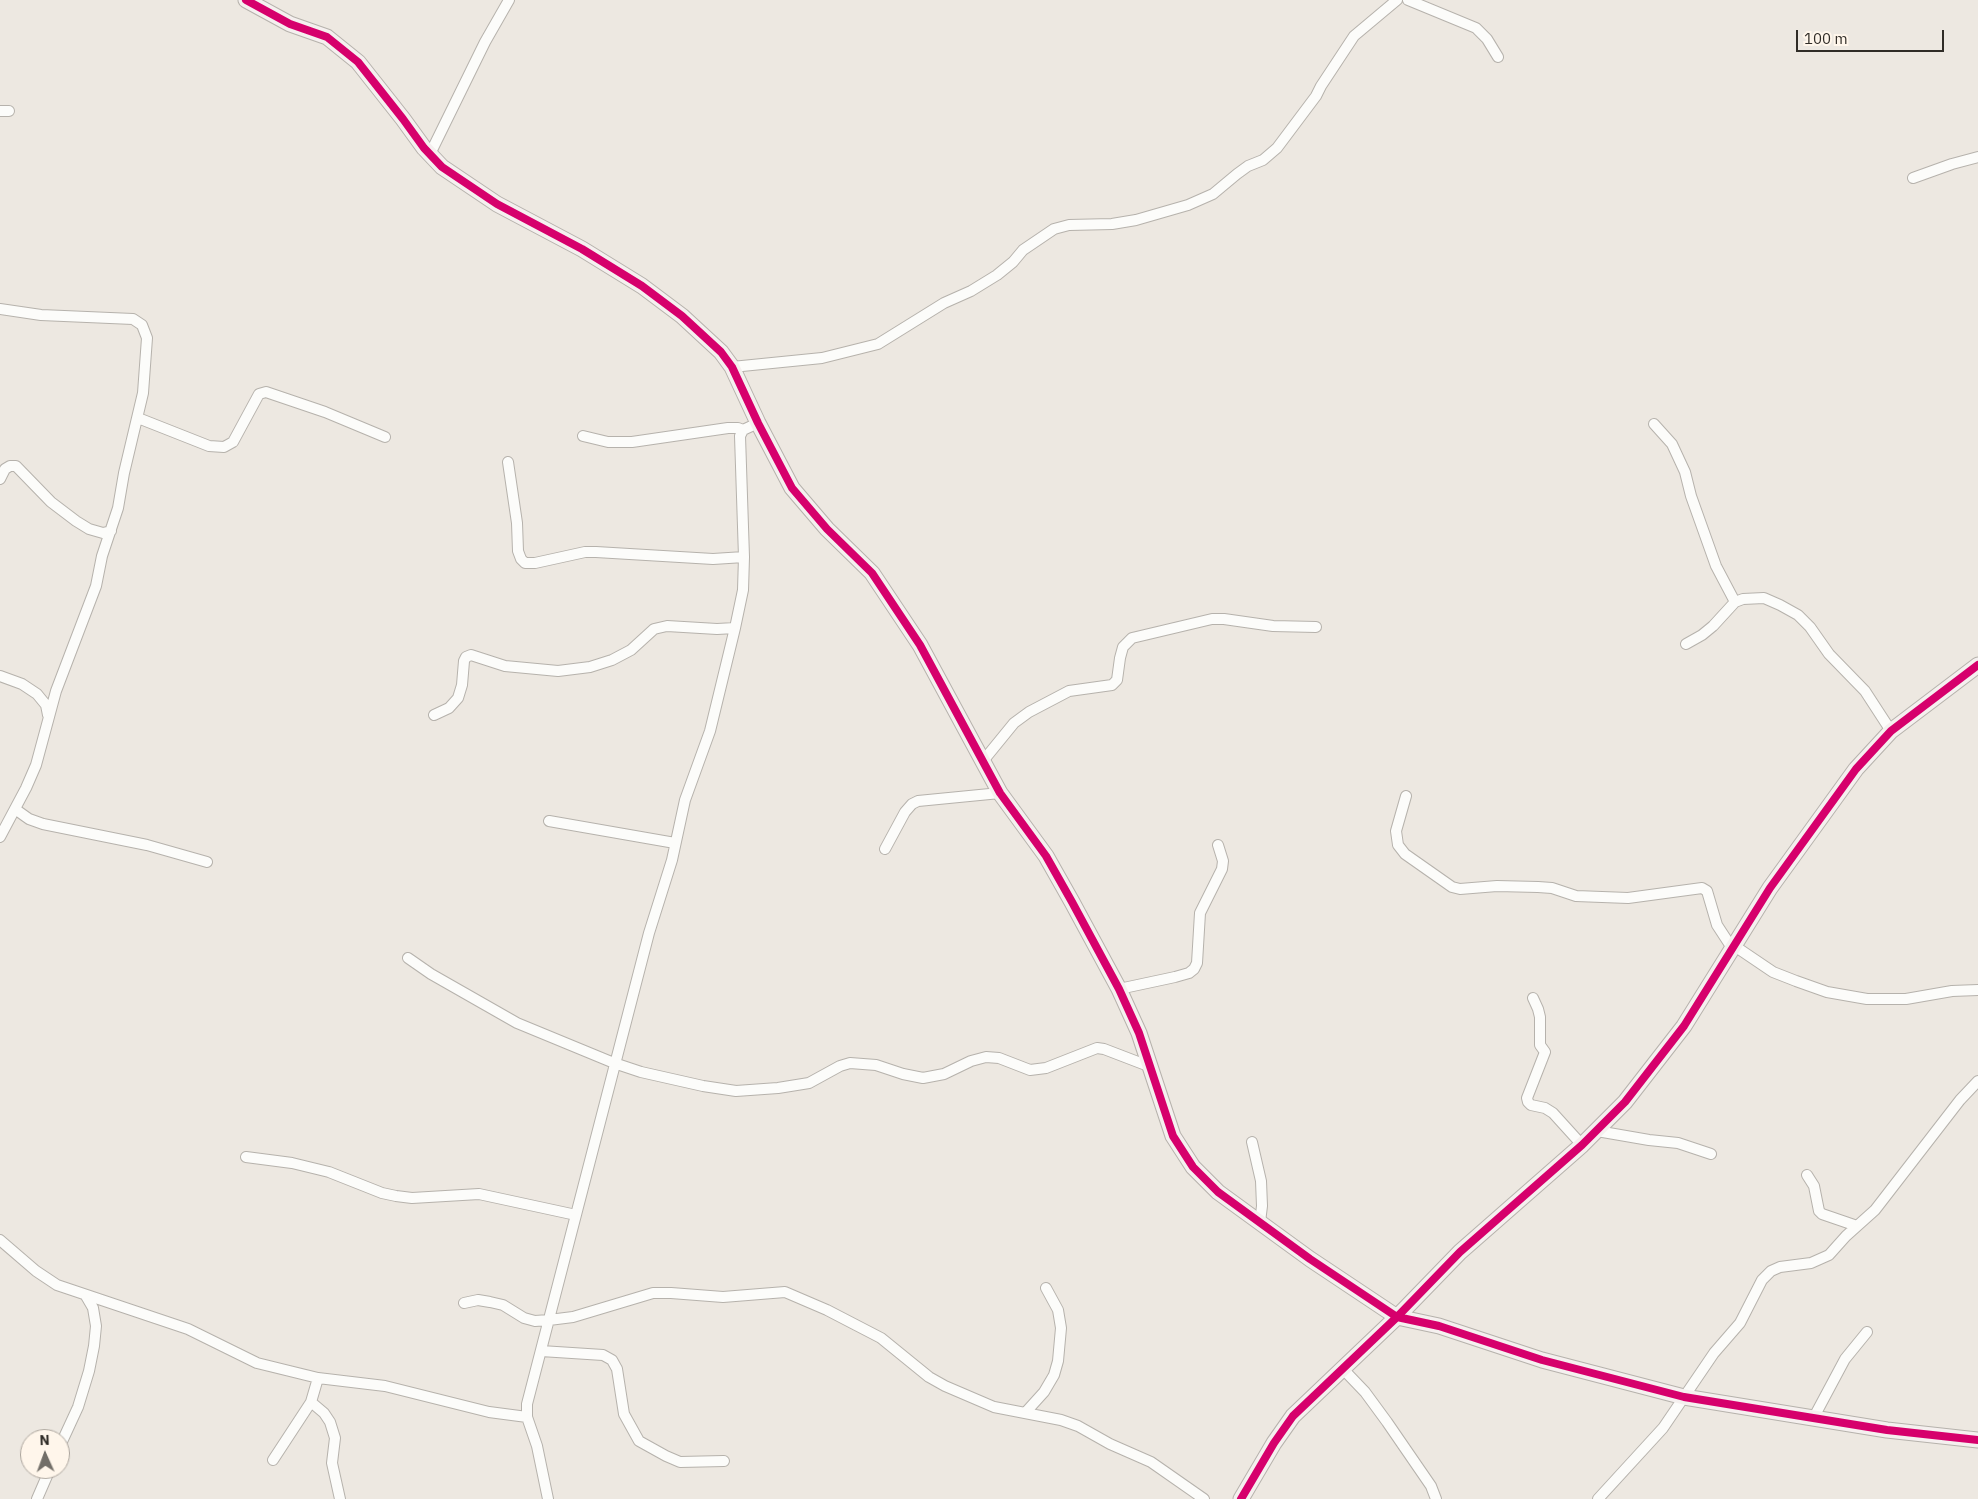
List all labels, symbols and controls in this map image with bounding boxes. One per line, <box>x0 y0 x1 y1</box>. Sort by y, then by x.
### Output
scale bar <box>1798 20 1946 52</box>
text: 100 m <box>1804 29 1848 48</box>
north arrow <box>20 1429 70 1479</box>
text: N <box>39 1431 50 1449</box>

